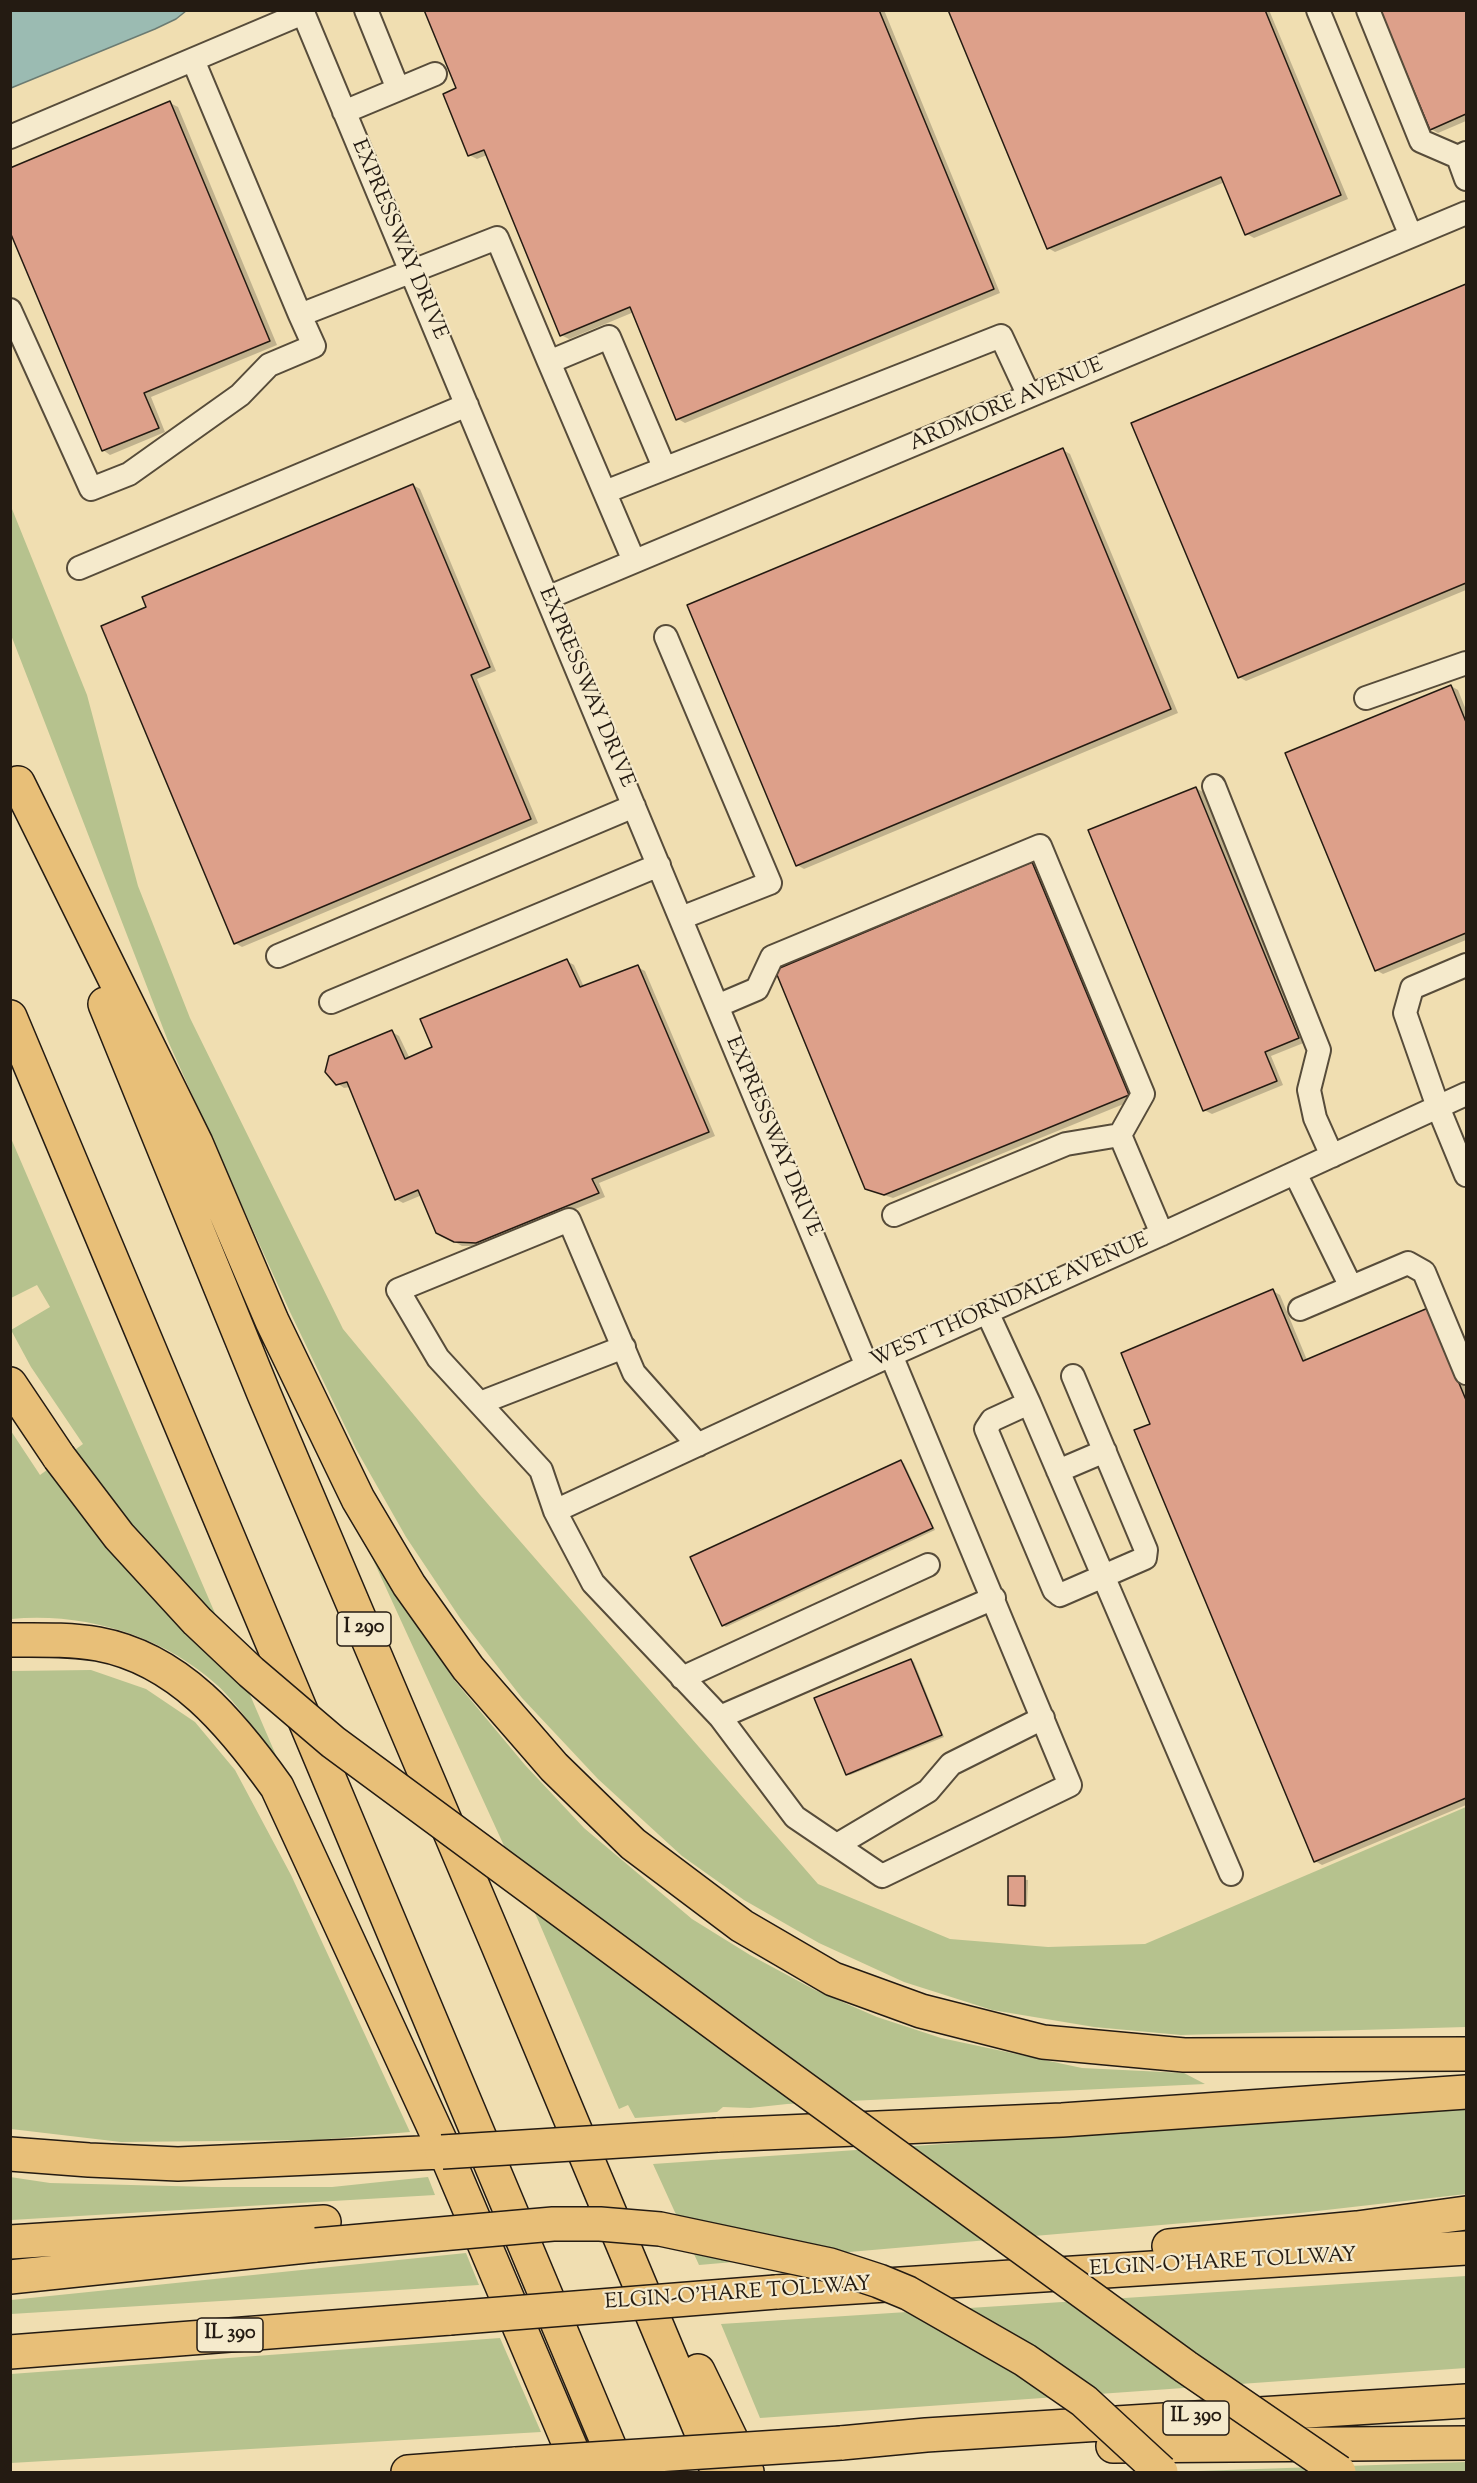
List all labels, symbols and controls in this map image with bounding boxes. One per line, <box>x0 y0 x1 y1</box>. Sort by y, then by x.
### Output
street label: EXPRESSWAY DRIVE <box>344 136 452 344</box>
street label: ARDMORE AVENUE <box>906 354 1108 458</box>
street label: EXPRESSWAY DRIVE <box>531 584 639 792</box>
street label: EXPRESSWAY DRIVE <box>718 1033 826 1241</box>
street label: WEST THORNDALE AVENUE <box>867 1229 1153 1375</box>
road number: I 290 <box>337 1612 391 1646</box>
street label: ELGIN-O'HARE TOLLWAY <box>1089 2244 1357 2284</box>
street label: ELGIN-O'HARE TOLLWAY <box>604 2273 872 2317</box>
road number: IL 390 <box>197 2318 263 2352</box>
road number: IL 390 <box>1163 2401 1229 2435</box>

